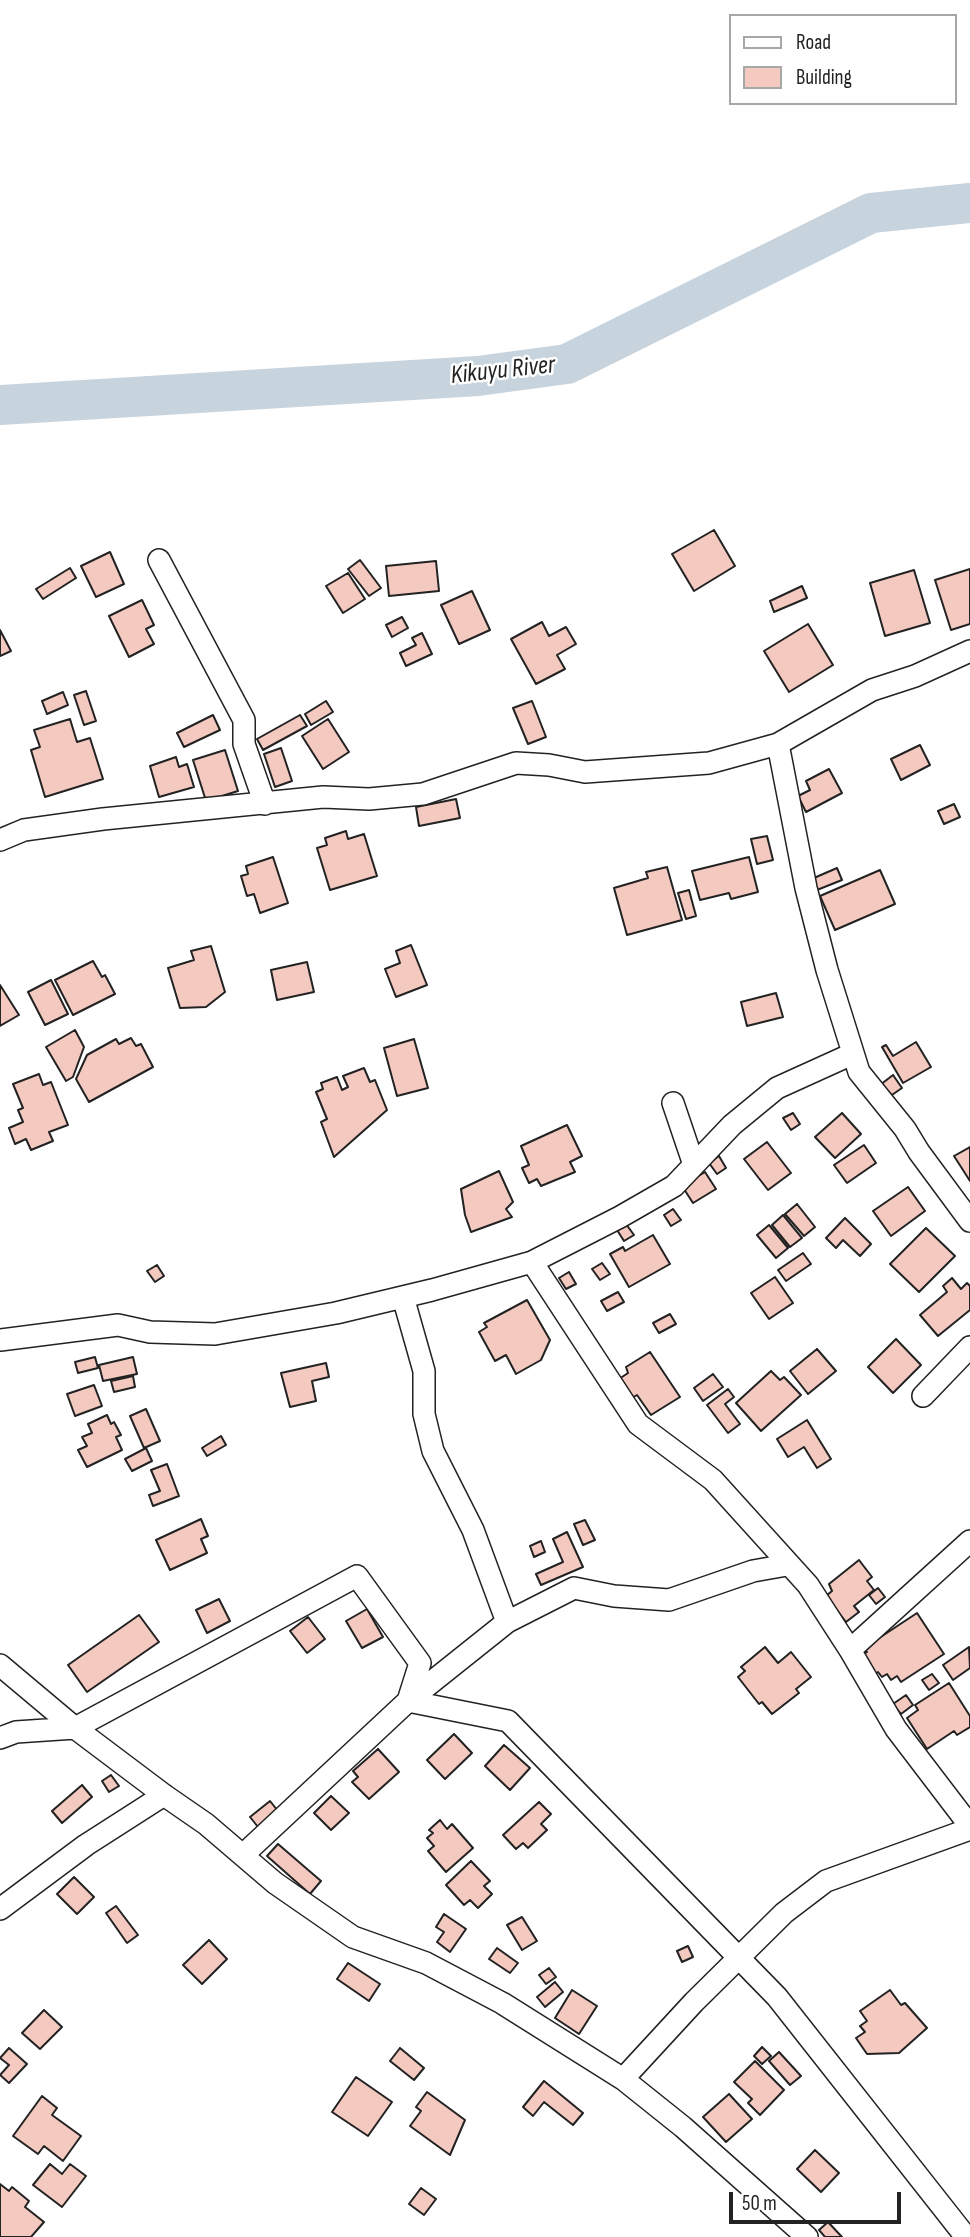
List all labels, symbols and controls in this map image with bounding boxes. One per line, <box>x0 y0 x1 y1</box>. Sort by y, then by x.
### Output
legend <box>729 14 956 105</box>
text: Road <box>796 30 831 55</box>
text: Building <box>796 65 852 90</box>
water label: Kikuyu River <box>449 350 557 392</box>
scale bar <box>732 2178 904 2222</box>
text: 50 m <box>742 2191 777 2216</box>

